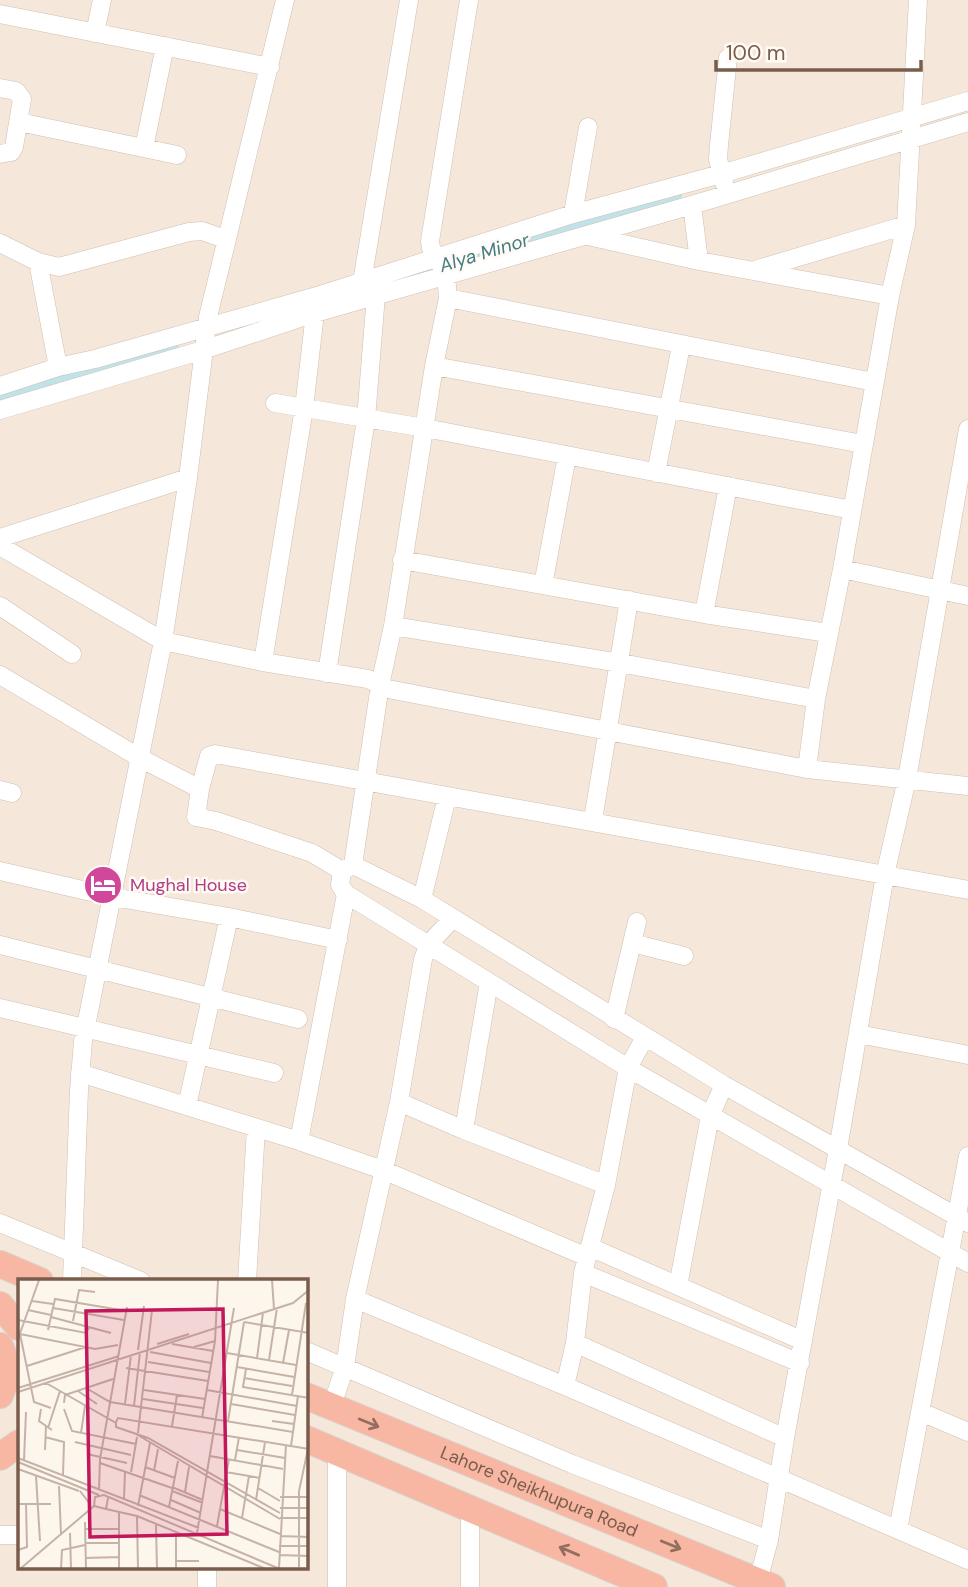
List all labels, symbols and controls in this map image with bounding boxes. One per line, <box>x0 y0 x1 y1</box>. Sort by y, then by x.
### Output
scale bar <box>716 28 921 72</box>
text: 100 m <box>726 39 786 67</box>
water label: Alya Minor <box>435 227 533 278</box>
hotel icon: Mughal House <box>82 864 124 906</box>
place label: Mughal House <box>130 873 247 897</box>
inset map <box>18 1279 308 1570</box>
one-way arrow <box>358 1418 379 1431</box>
street label: Lahore Sheikhupura Road <box>437 1440 642 1543</box>
one-way arrow <box>659 1540 681 1553</box>
one-way arrow <box>559 1543 580 1556</box>

